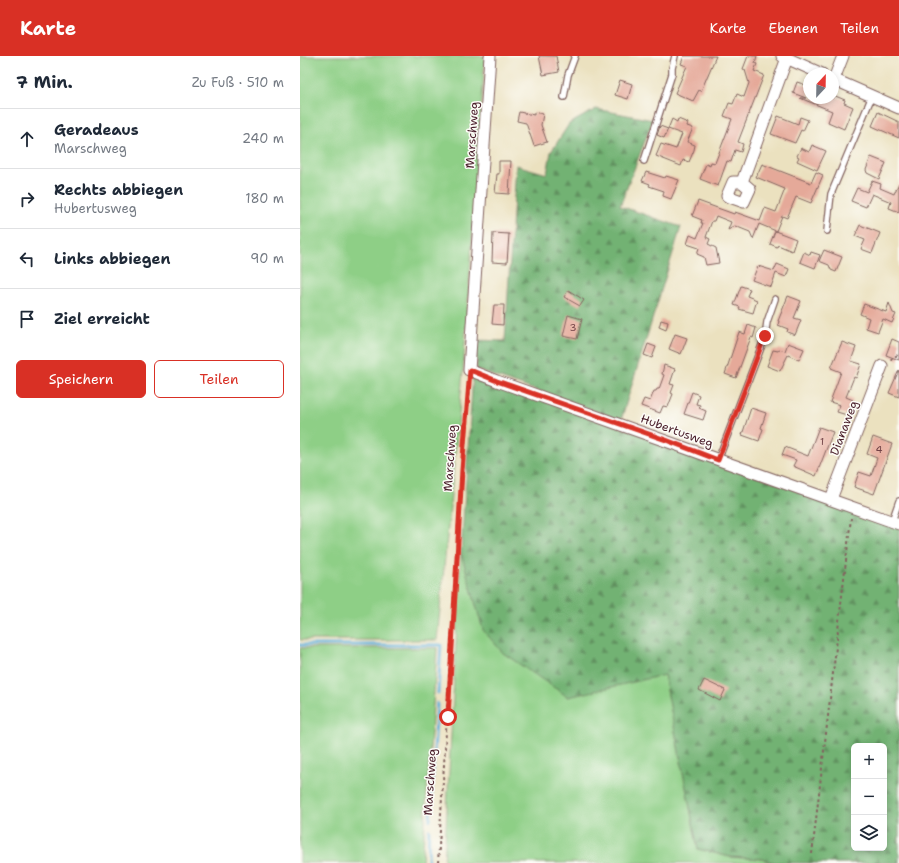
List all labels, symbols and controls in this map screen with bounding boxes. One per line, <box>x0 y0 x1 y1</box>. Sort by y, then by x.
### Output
text: Karte <box>20 16 76 41</box>
text: Karte <box>710 19 747 37</box>
text: Ebenen <box>769 19 818 37</box>
text: Teilen <box>840 19 879 37</box>
north arrow <box>803 68 839 104</box>
text: 7 Min. <box>16 71 73 93</box>
text: Zu Fuß · 510 m <box>192 74 284 91</box>
street label: Marschweg <box>462 101 482 169</box>
text: Geradeaus <box>54 120 139 140</box>
icon: ahead <box>16 128 38 150</box>
text: 240 m <box>242 130 284 147</box>
text: Marschweg <box>54 140 127 157</box>
text: Rechts abbiegen <box>54 180 183 200</box>
icon: right <box>16 188 38 210</box>
text: 180 m <box>245 190 284 207</box>
text: Hubertusweg <box>54 200 137 217</box>
icon: left <box>16 248 38 270</box>
text: Links abbiegen <box>54 249 170 269</box>
text: 90 m <box>250 250 284 267</box>
icon: arrive <box>16 308 38 330</box>
text: Ziel erreicht <box>54 309 150 329</box>
house number: 3 <box>570 321 577 334</box>
route end <box>756 327 774 345</box>
button: Speichern <box>16 360 146 398</box>
button: Teilen <box>154 360 284 398</box>
street label: Dianaweg <box>826 398 862 458</box>
street label: Hubertusweg <box>638 410 716 452</box>
street label: Marschweg <box>440 424 460 492</box>
house number: 1 <box>820 435 824 448</box>
house number: 4 <box>876 443 883 456</box>
route start <box>439 708 457 726</box>
map controls <box>851 743 887 851</box>
button: + <box>851 743 887 779</box>
street label: Marschweg <box>420 748 440 816</box>
button: − <box>851 779 887 815</box>
button: layers <box>851 815 887 851</box>

